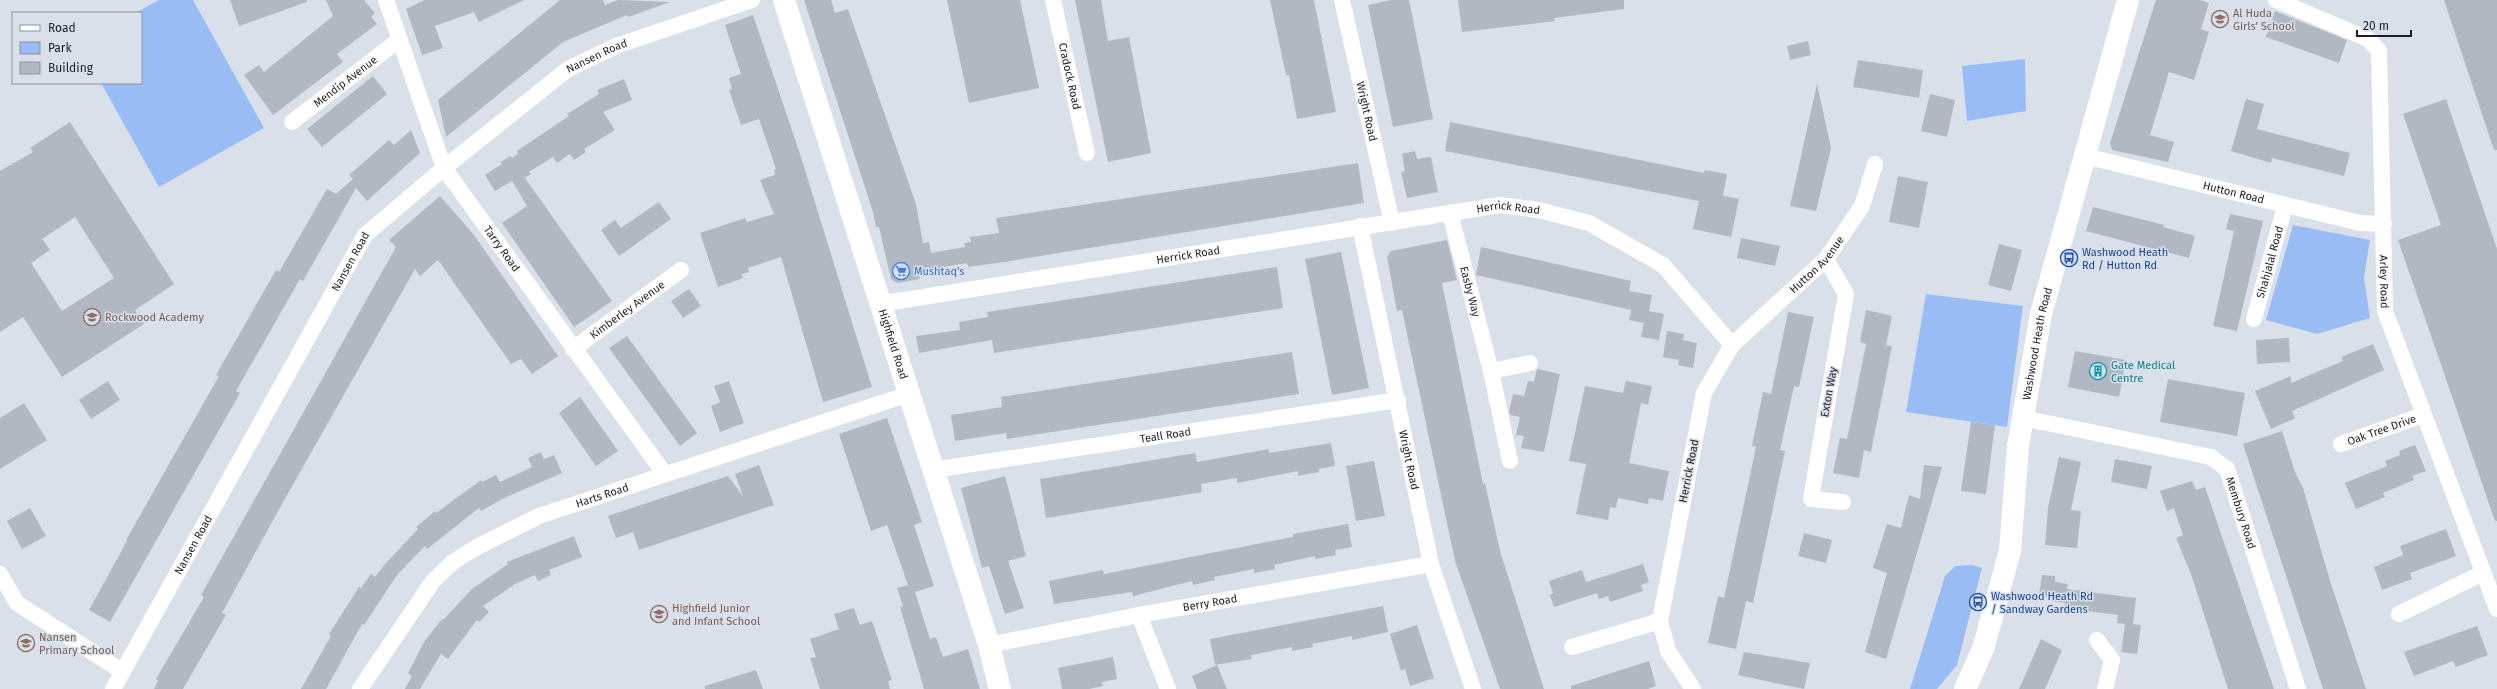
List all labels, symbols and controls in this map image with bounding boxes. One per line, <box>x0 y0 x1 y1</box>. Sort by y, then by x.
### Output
place label: Al Huda Girls' School <box>2233 7 2295 33</box>
school or university icon: Al Huda Girls' School <box>2210 9 2230 29</box>
legend <box>12 12 142 84</box>
scale bar <box>2357 12 2411 38</box>
text: 20 m <box>2363 19 2389 33</box>
text: Road <box>48 21 76 35</box>
street label: Nansen Road <box>564 36 629 75</box>
text: Park <box>48 41 72 55</box>
street label: Cradock Road <box>1056 41 1084 111</box>
street label: Mendip Avenue <box>311 53 380 110</box>
text: Building <box>48 61 94 75</box>
street label: Wright Road <box>1354 80 1380 142</box>
street label: Hutton Road <box>2202 178 2266 206</box>
street label: Herrick Road <box>1475 198 1541 217</box>
street label: Tarry Road <box>481 223 523 274</box>
street label: Shahjalal Road <box>2253 224 2286 300</box>
street label: Nansen Road <box>329 230 372 293</box>
street label: Hutton Avenue <box>1787 233 1846 296</box>
street label: Herrick Road <box>1155 243 1221 266</box>
place label: Washwood Heath Rd / Hutton Rd <box>2082 246 2168 272</box>
bus stop icon: Washwood Heath Rd / Hutton Rd <box>2059 248 2079 268</box>
street label: Arley Road <box>2377 255 2391 309</box>
supermarket icon: Mushtaq's <box>891 261 911 281</box>
place label: Mushtaq's <box>914 265 964 278</box>
street label: Easby Way <box>1458 265 1483 319</box>
street label: Kimberley Avenue <box>587 278 667 341</box>
street label: Washwood Heath Road <box>2020 286 2055 401</box>
school or university icon: Rockwood Academy <box>82 307 102 327</box>
street label: Highfield Road <box>876 307 911 381</box>
place label: Rockwood Academy <box>105 311 204 324</box>
place label: Gate Medical Centre <box>2111 359 2175 385</box>
building icon: Gate Medical Centre <box>2088 361 2108 381</box>
street label: Exton Way <box>1818 365 1840 418</box>
street label: Oak Tree Drive <box>2345 412 2418 448</box>
street label: Teall Road <box>1139 425 1192 445</box>
street label: Wright Road <box>1397 429 1422 491</box>
street label: Herrick Road <box>1676 438 1702 504</box>
street label: Membury Road <box>2223 475 2259 550</box>
street label: Harts Road <box>574 480 630 510</box>
street label: Nansen Road <box>171 513 215 577</box>
place label: Washwood Heath Rd / Sandway Gardens <box>1991 590 2093 616</box>
street label: Berry Road <box>1182 591 1238 614</box>
bus stop icon: Washwood Heath Rd / Sandway Gardens <box>1968 592 1988 612</box>
place label: Highfield Junior and Infant School <box>672 602 760 628</box>
school or university icon: Highfield Junior and Infant School <box>649 604 669 624</box>
place label: Nansen Primary School <box>39 631 114 657</box>
school or university icon: Nansen Primary School <box>16 633 36 653</box>

